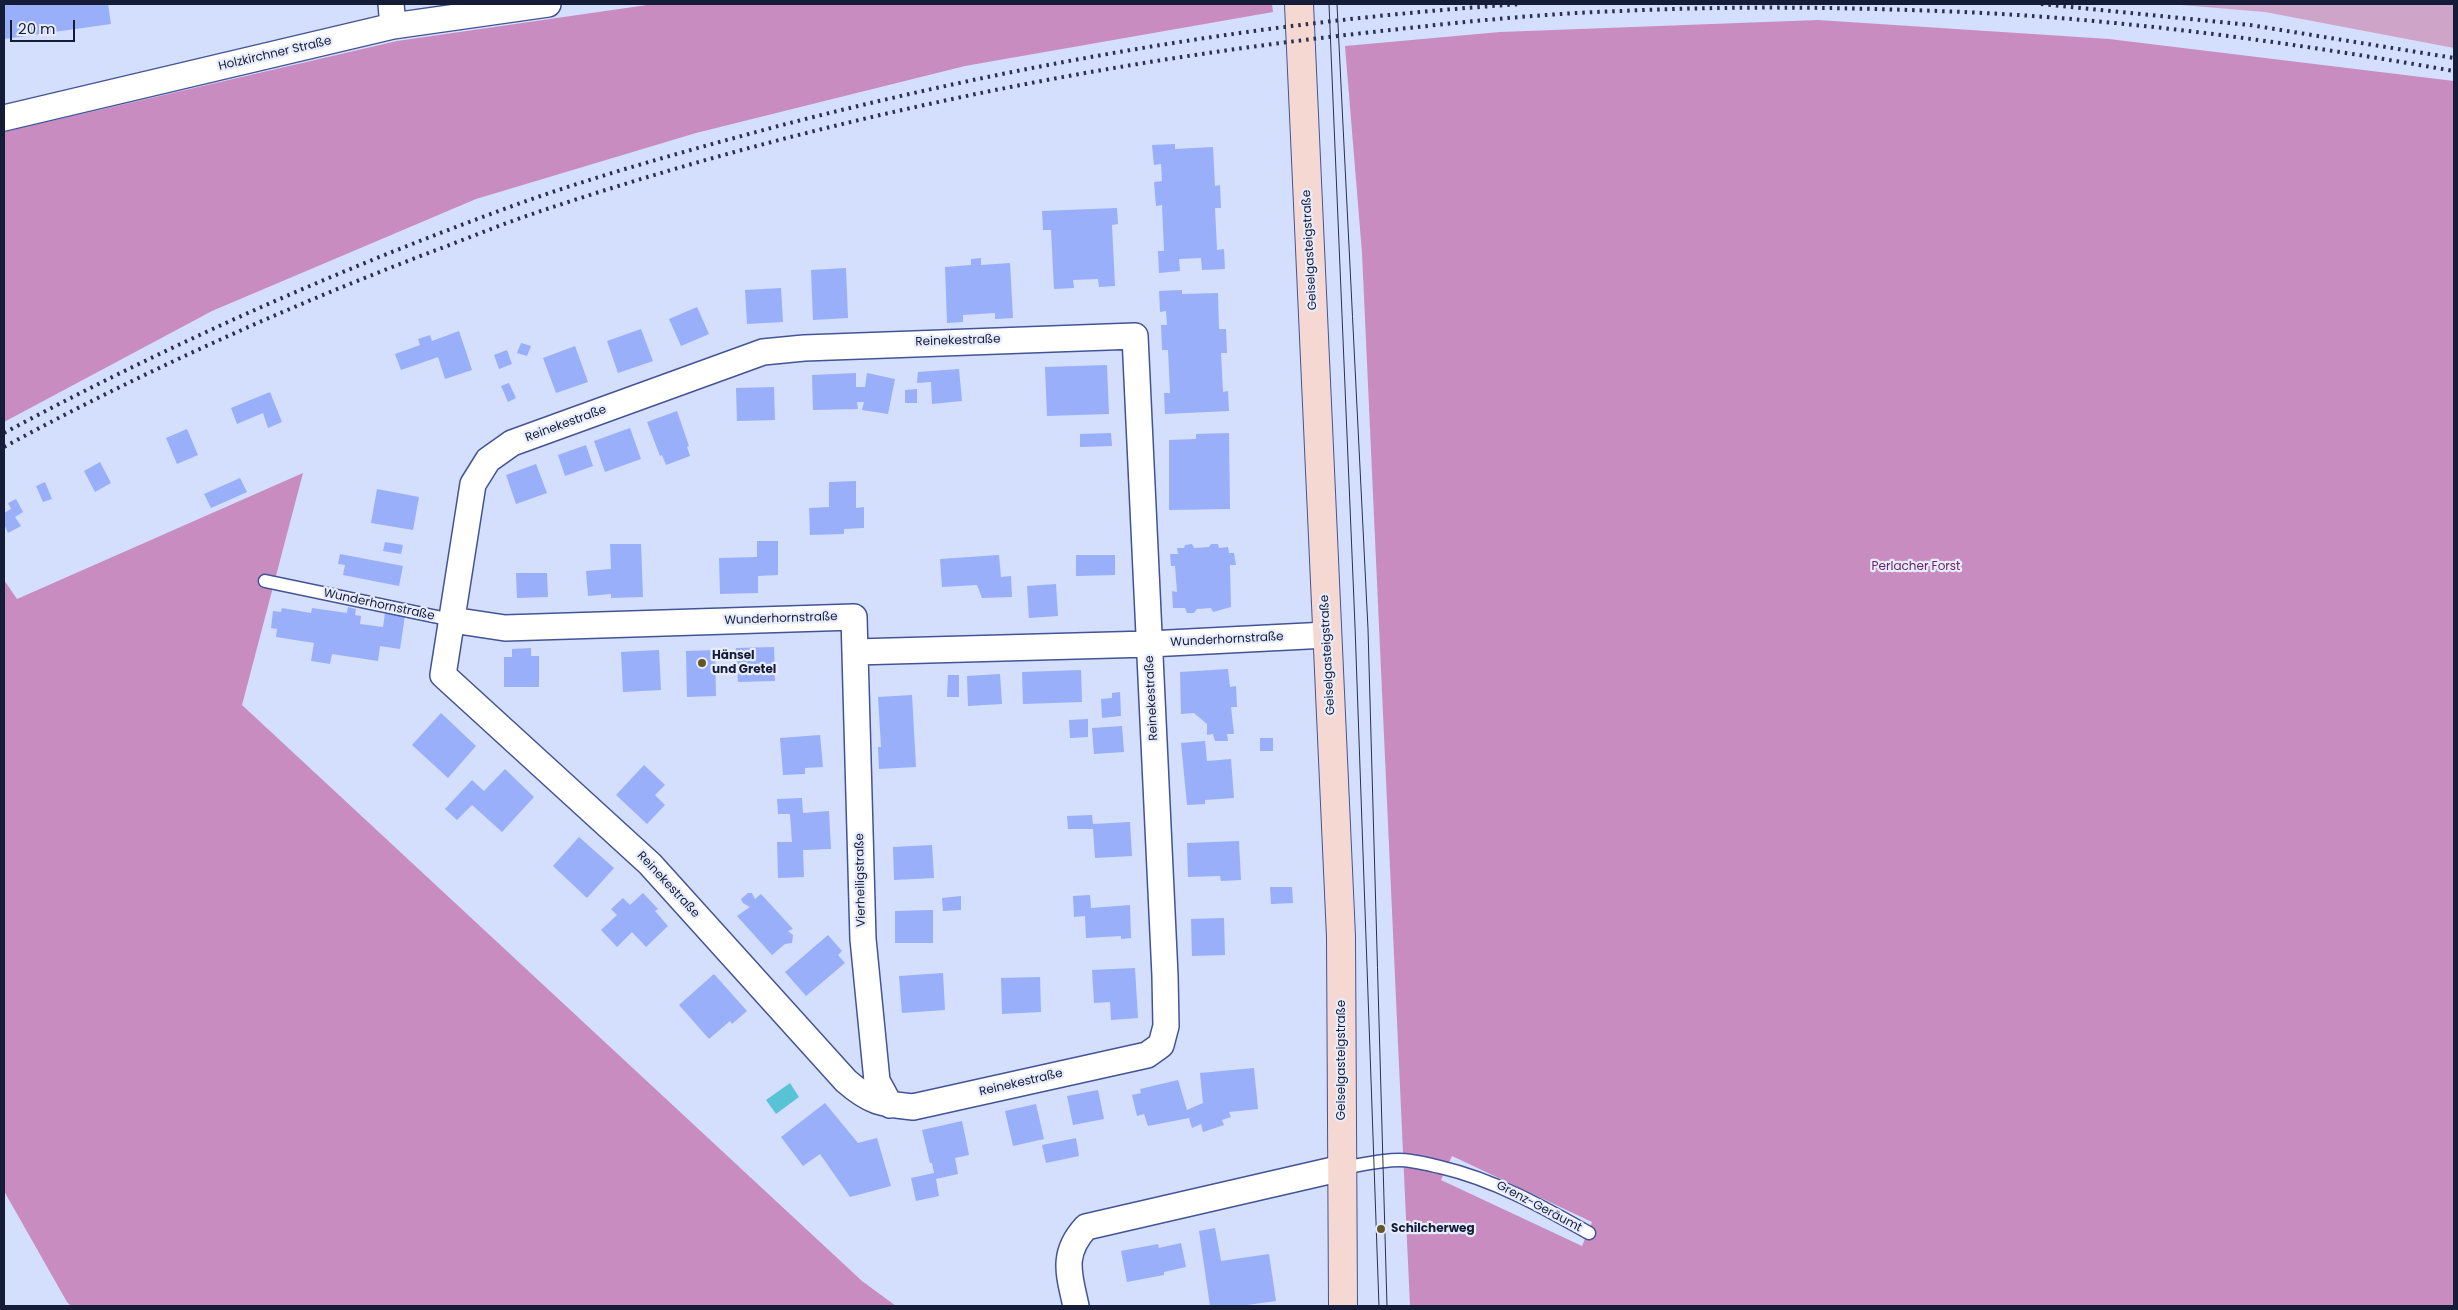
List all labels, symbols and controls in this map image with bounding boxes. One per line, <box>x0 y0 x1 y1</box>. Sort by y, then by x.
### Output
scale bar <box>12 10 78 42</box>
text: 20 m <box>18 18 56 39</box>
street label: Holzkirchner Straße <box>217 34 333 74</box>
street label: Geiselgasteigstraße <box>1300 189 1320 311</box>
street label: Reinekestraße <box>915 332 1001 350</box>
street label: Reinekestraße <box>523 403 609 445</box>
park label: Perlacher Forst <box>1872 560 1960 574</box>
street label: Wunderhornstraße <box>322 586 436 624</box>
street label: Geiselgasteigstraße <box>1318 594 1338 716</box>
street label: Wunderhornstraße <box>724 610 838 628</box>
street label: Wunderhornstraße <box>1170 630 1284 650</box>
place label: Hänsel und Gretel <box>712 649 776 677</box>
street label: Reinekestraße <box>1143 655 1161 741</box>
marker: Hänsel und Gretel <box>696 657 708 669</box>
street label: Vierheiligstraße <box>853 833 869 927</box>
street label: Reinekestraße <box>634 849 702 921</box>
street label: Geiselgasteigstraße <box>1335 1000 1349 1120</box>
street label: Reinekestraße <box>978 1066 1064 1100</box>
street label: Grenz-Geräumt <box>1494 1178 1584 1236</box>
place label: Schilcherweg <box>1391 1222 1475 1236</box>
marker: Schilcherweg <box>1375 1223 1387 1235</box>

